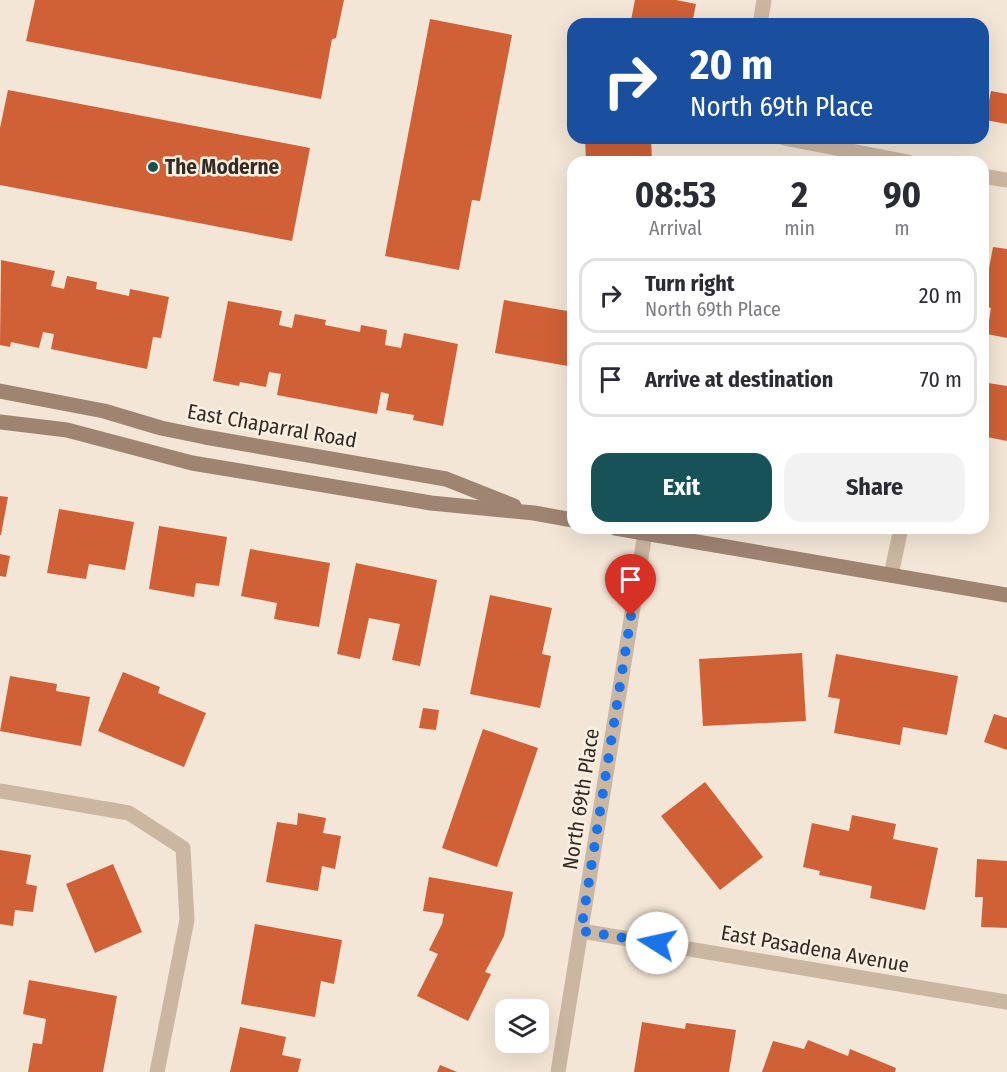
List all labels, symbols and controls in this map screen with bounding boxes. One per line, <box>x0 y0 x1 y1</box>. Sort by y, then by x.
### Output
text: 20 m <box>690 40 773 90</box>
icon: right <box>591 42 669 120</box>
text: North 69th Place <box>690 91 873 123</box>
place label: The Moderne <box>165 154 279 180</box>
marker: The Moderne <box>146 160 160 174</box>
text: 08:53 <box>635 173 716 217</box>
text: 2 <box>791 173 808 217</box>
text: 90 <box>883 173 921 217</box>
text: Arrival <box>649 216 702 240</box>
text: min <box>784 216 815 240</box>
text: m <box>894 216 910 240</box>
text: Turn right <box>645 270 734 297</box>
icon: right <box>594 279 627 312</box>
text: 20 m <box>919 282 962 309</box>
text: North 69th Place <box>645 297 781 321</box>
icon: arrive <box>594 363 627 396</box>
text: Arrive at destination <box>645 366 833 393</box>
text: 70 m <box>920 366 962 393</box>
street label: East Chaparral Road <box>185 398 359 454</box>
button: Exit <box>591 453 772 522</box>
button: Share <box>784 453 965 522</box>
pin <box>605 554 656 616</box>
icon: arrive <box>614 563 647 596</box>
street label: North 69th Place <box>557 727 605 871</box>
position arrow <box>625 911 689 975</box>
street label: East Pasadena Avenue <box>719 920 911 978</box>
map controls <box>495 999 549 1053</box>
button: layers <box>495 999 549 1053</box>

